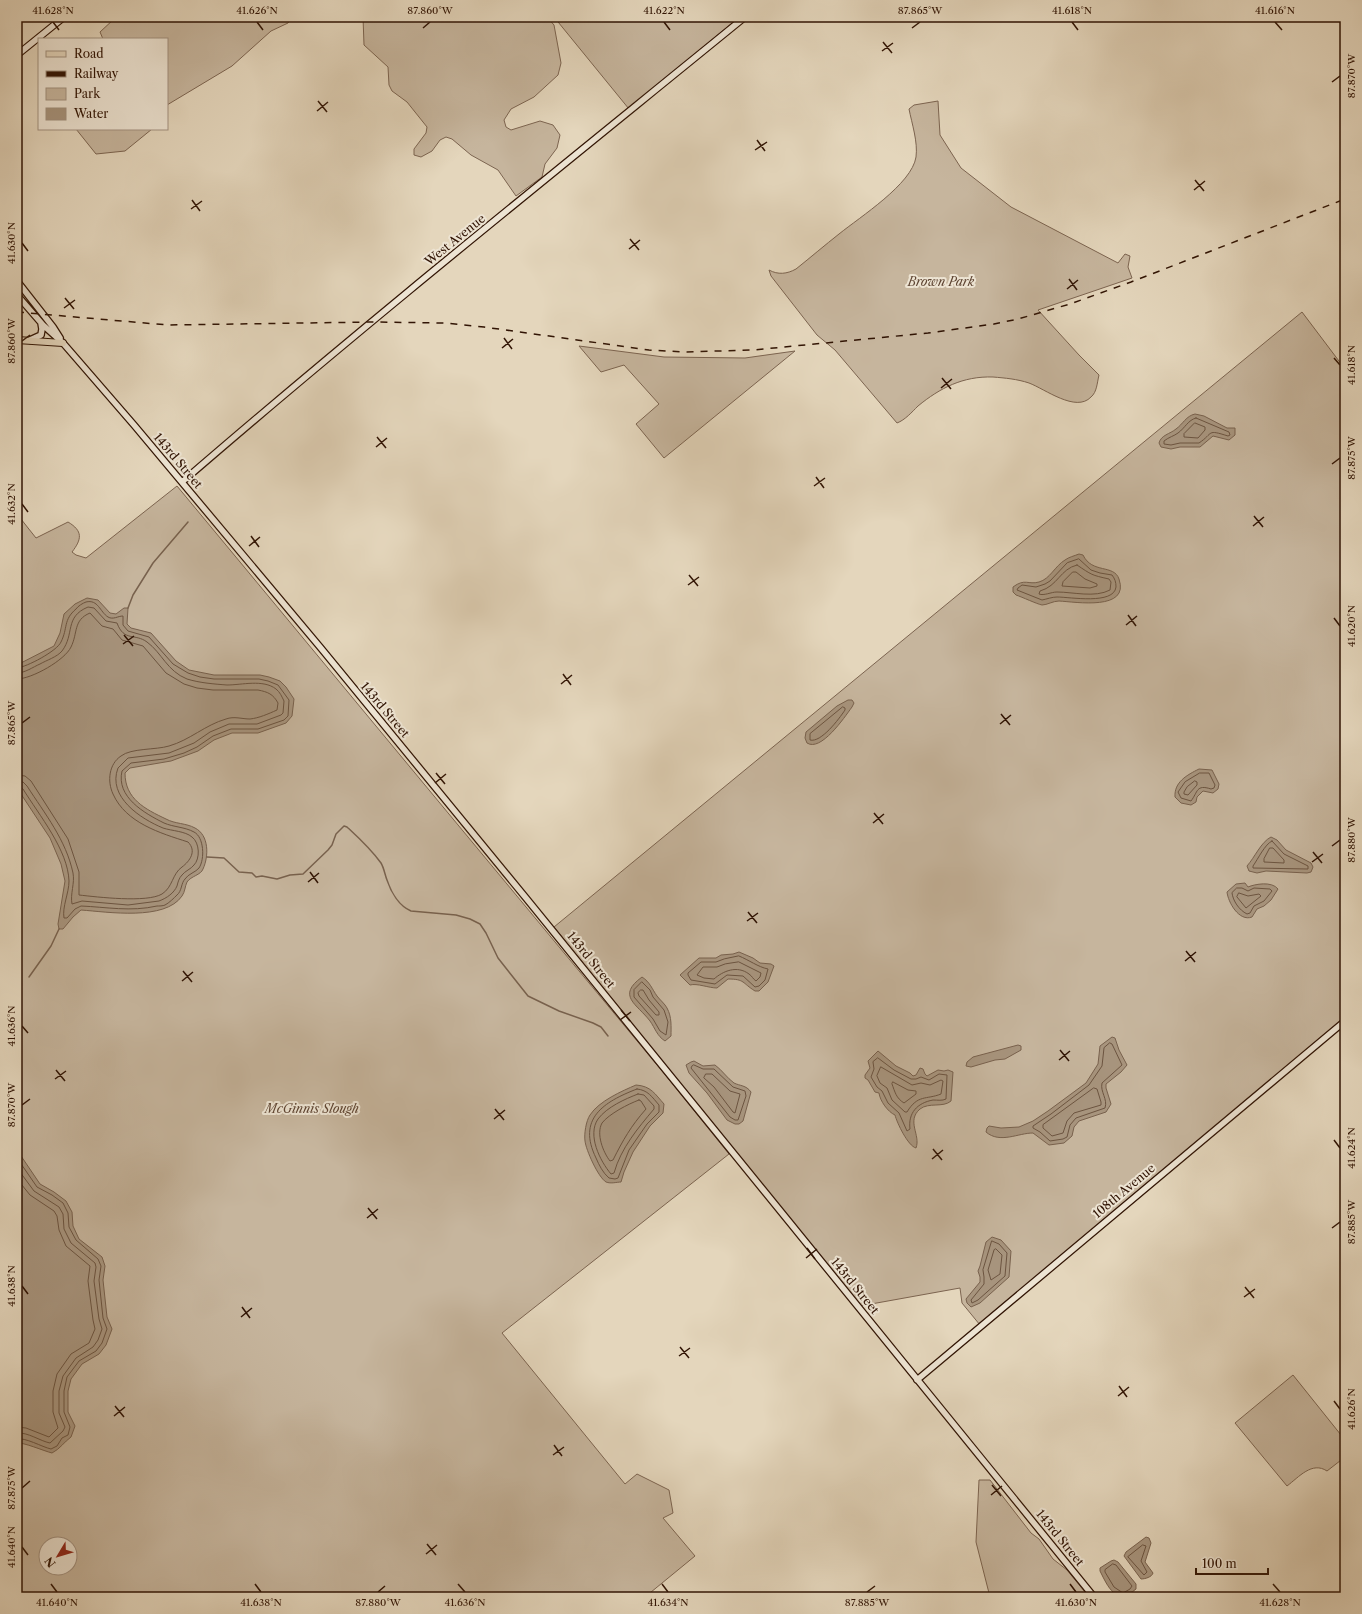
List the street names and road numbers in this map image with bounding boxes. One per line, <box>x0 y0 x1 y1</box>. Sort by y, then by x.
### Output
street label: West Avenue <box>421 210 488 269</box>
street label: 143rd Street <box>151 430 206 492</box>
street label: 143rd Street <box>358 679 413 741</box>
street label: 143rd Street <box>564 929 619 991</box>
street label: 108th Avenue <box>1089 1160 1158 1221</box>
street label: 143rd Street <box>828 1255 883 1317</box>
street label: 143rd Street <box>1033 1507 1088 1569</box>

